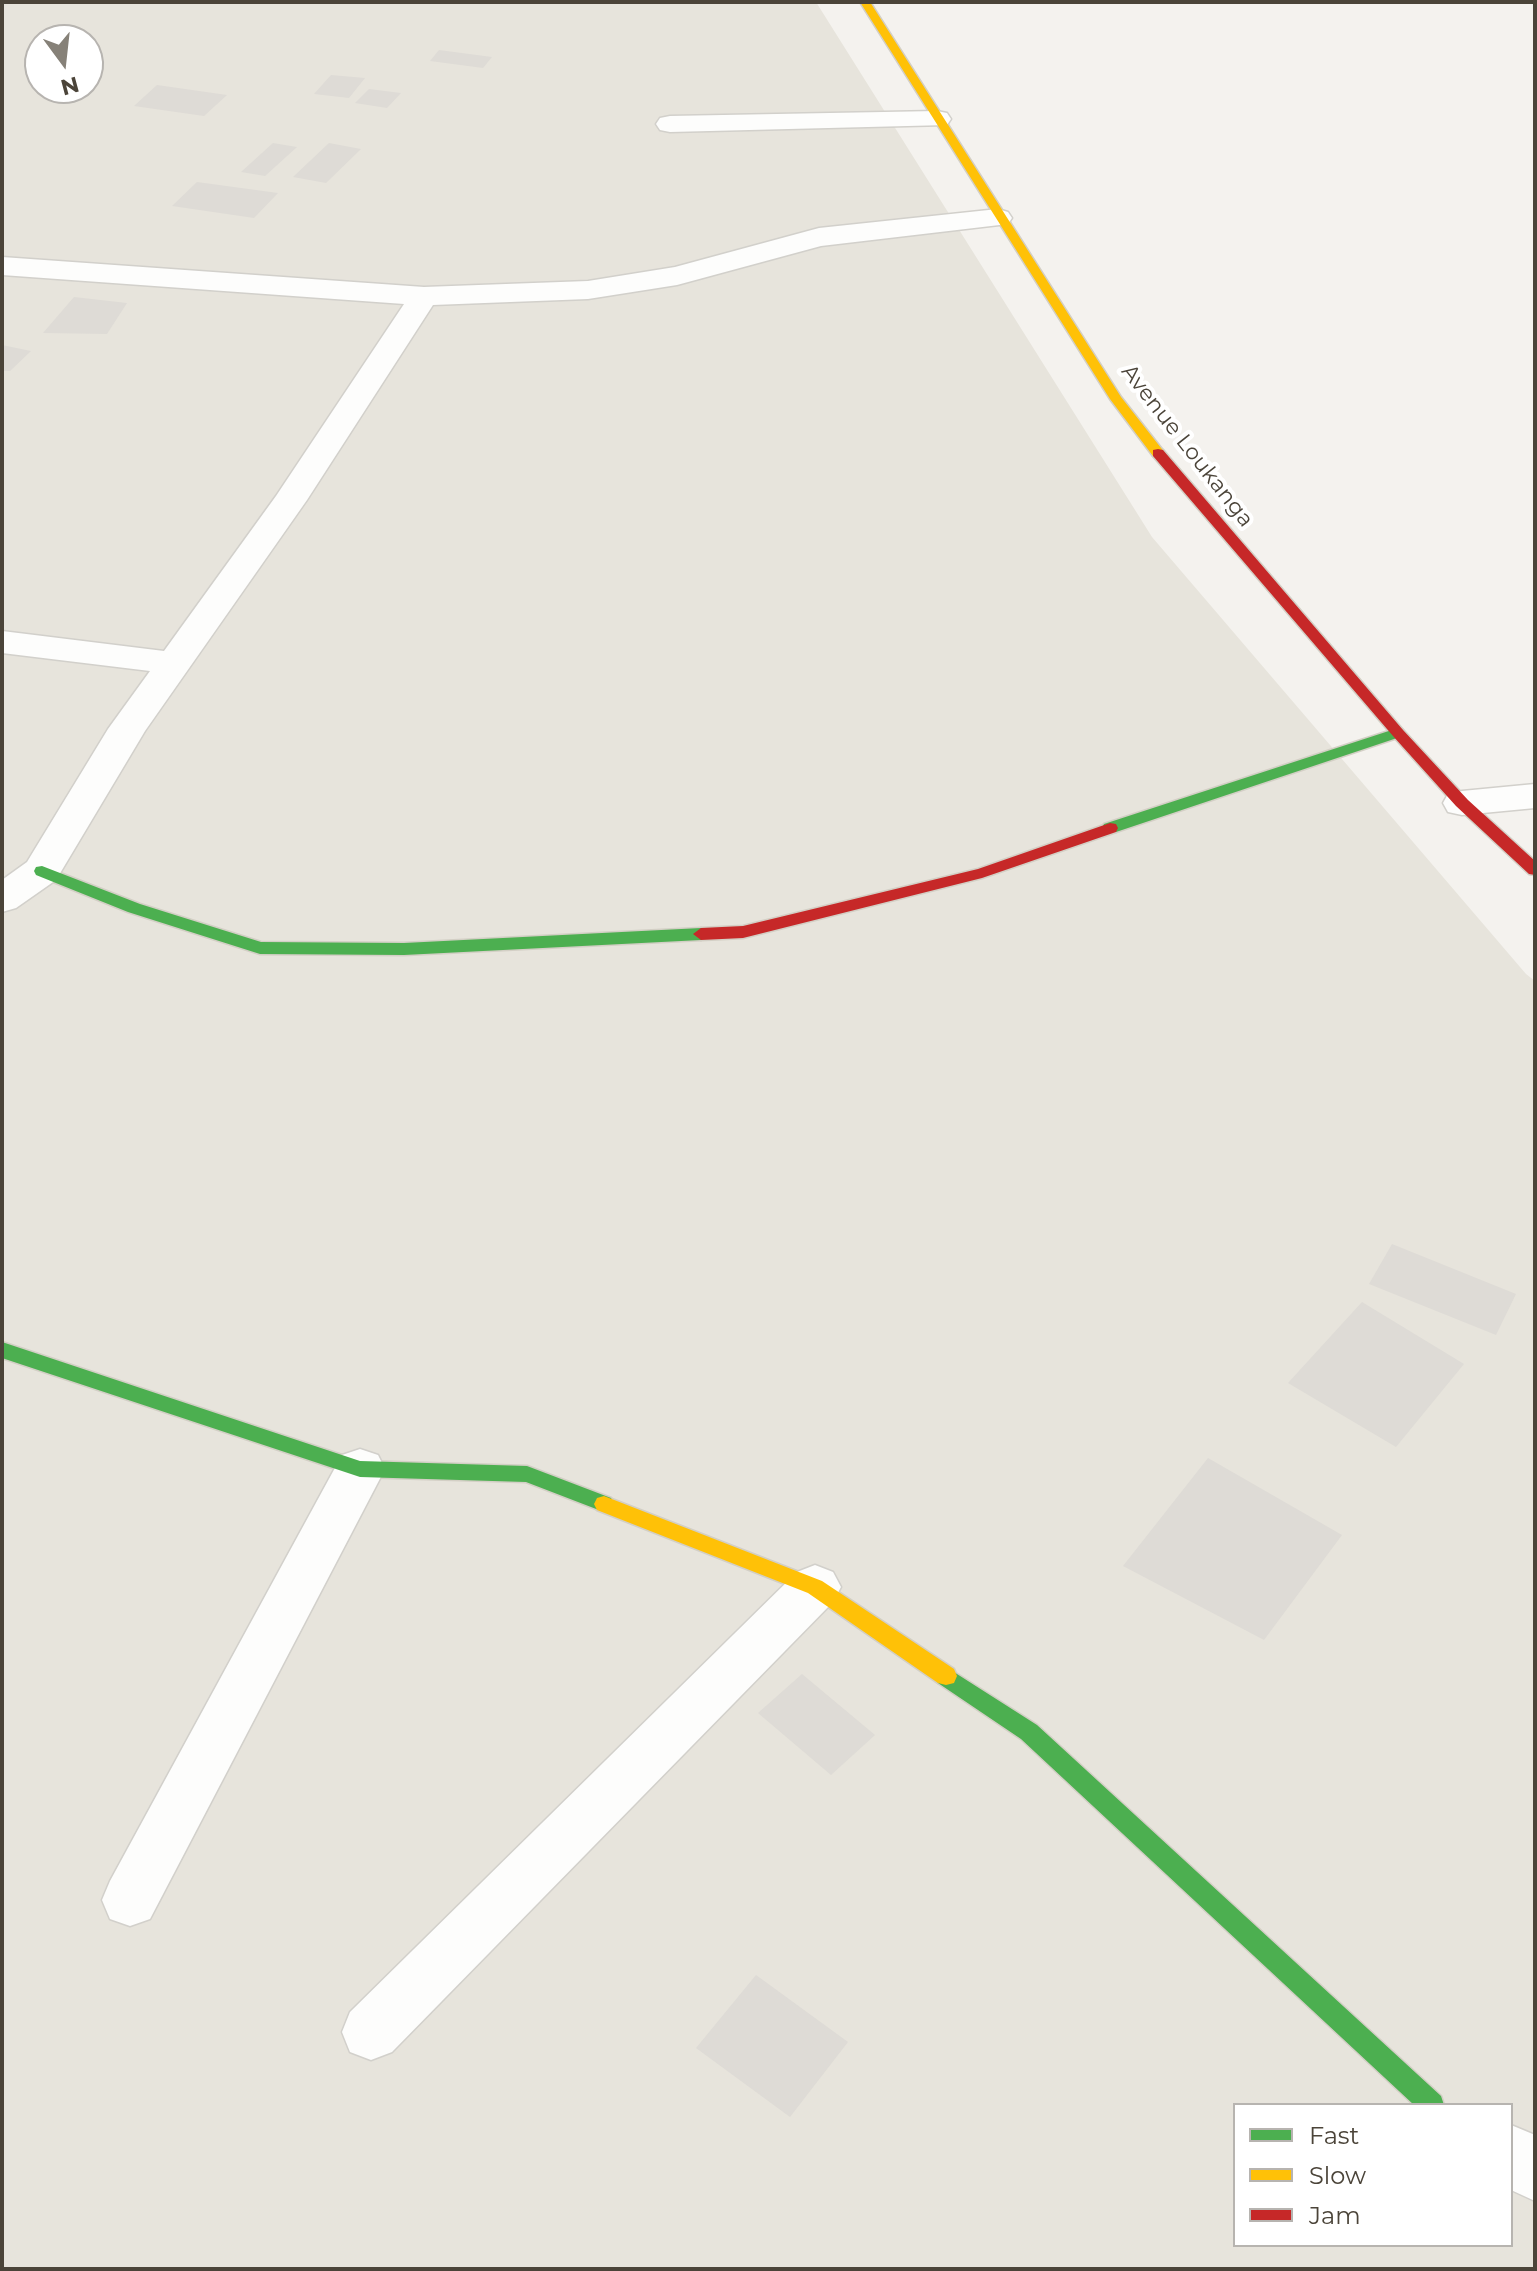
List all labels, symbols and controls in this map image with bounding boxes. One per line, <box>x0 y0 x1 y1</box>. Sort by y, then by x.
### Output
north arrow <box>24 24 104 104</box>
text: N <box>58 70 82 101</box>
street label: Avenue Loukanga <box>1115 359 1259 533</box>
legend <box>1233 2103 1513 2247</box>
text: Fast <box>1309 2121 1359 2150</box>
text: Slow <box>1309 2161 1366 2190</box>
text: Jam <box>1309 2201 1361 2230</box>

